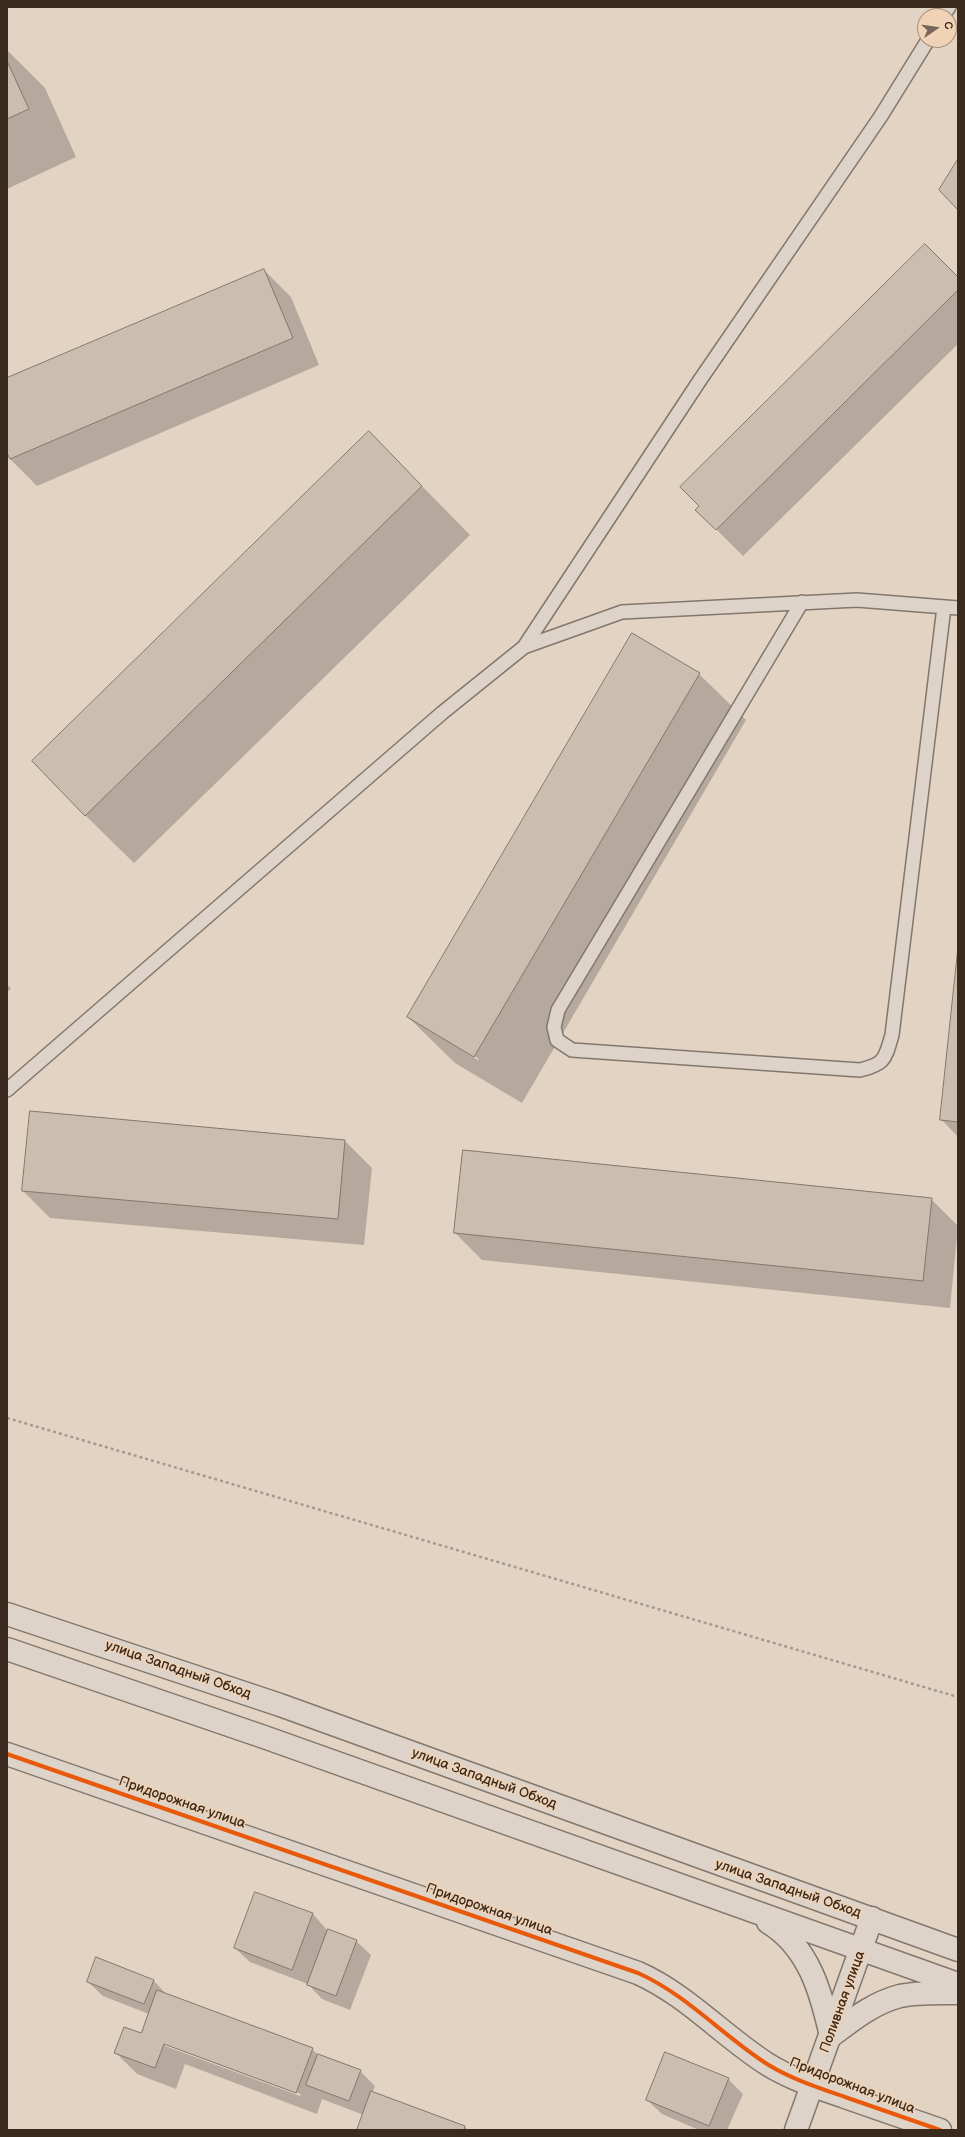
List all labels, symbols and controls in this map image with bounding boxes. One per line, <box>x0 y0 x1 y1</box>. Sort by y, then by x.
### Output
north arrow <box>917 8 957 48</box>
text: С <box>941 20 955 31</box>
street label: улица Западный Обход <box>103 1637 253 1703</box>
street label: улица Западный Обход <box>409 1745 559 1813</box>
street label: Придорожная улица <box>116 1773 248 1833</box>
street label: улица Западный Обход <box>713 1856 863 1922</box>
street label: Придорожная улица <box>423 1880 555 1940</box>
street label: Поливная улица <box>817 1949 869 2055</box>
street label: Придорожная улица <box>787 2054 917 2118</box>

